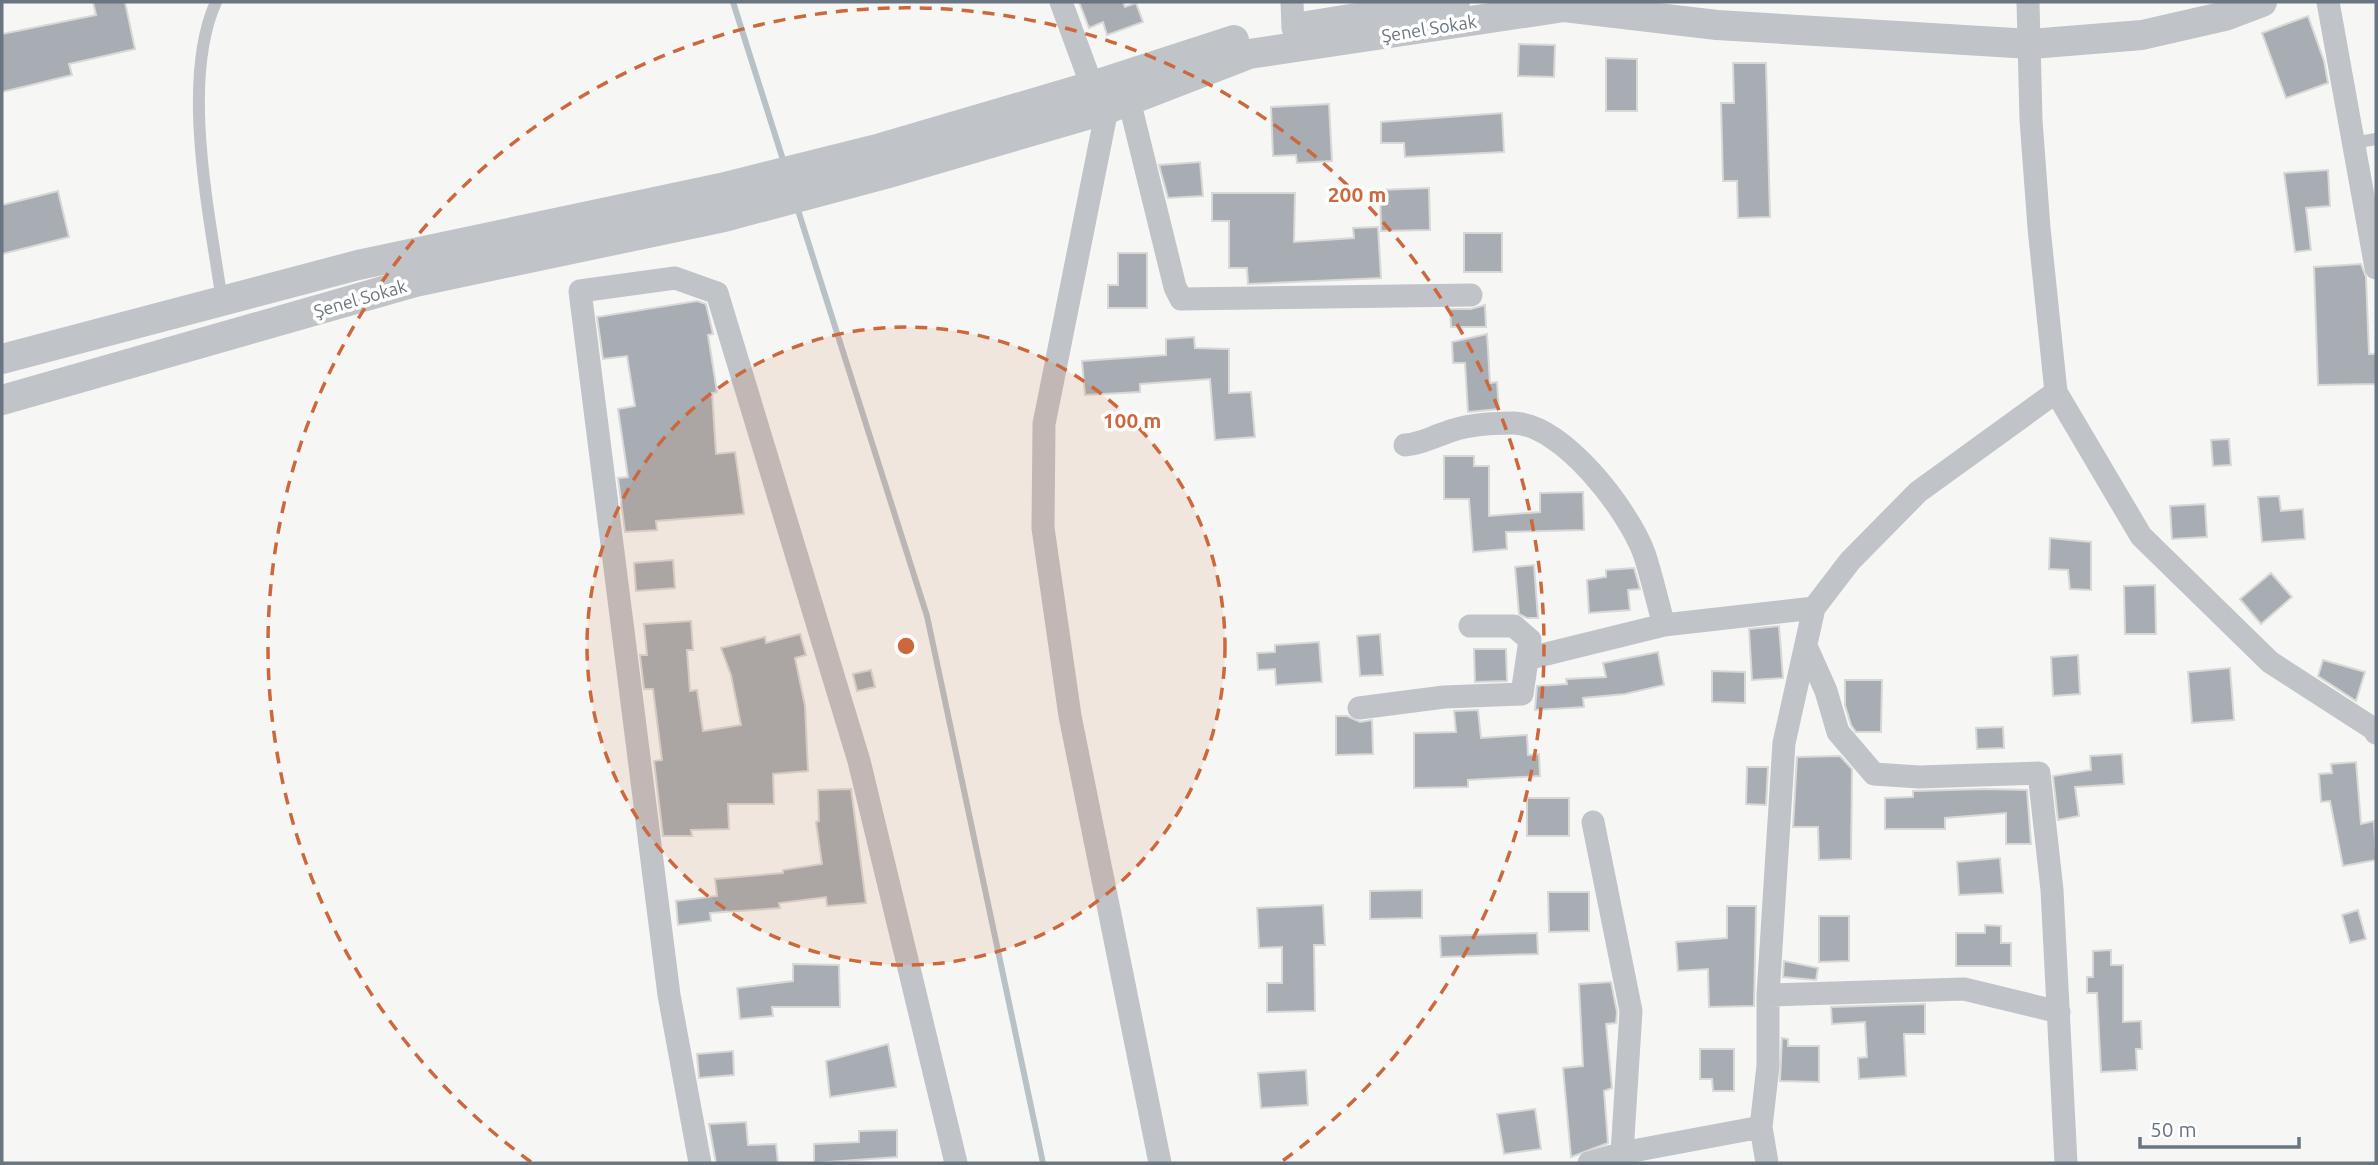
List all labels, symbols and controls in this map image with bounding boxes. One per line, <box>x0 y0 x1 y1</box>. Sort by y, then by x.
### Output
street label: Şenel Sokak <box>1380 11 1478 45</box>
text: 200 m <box>1328 182 1386 206</box>
street label: Şenel Sokak <box>311 275 409 321</box>
text: 100 m <box>1103 408 1161 432</box>
centre of rings <box>894 634 918 658</box>
scale bar <box>2140 1106 2299 1150</box>
text: 50 m <box>2150 1117 2197 1141</box>

